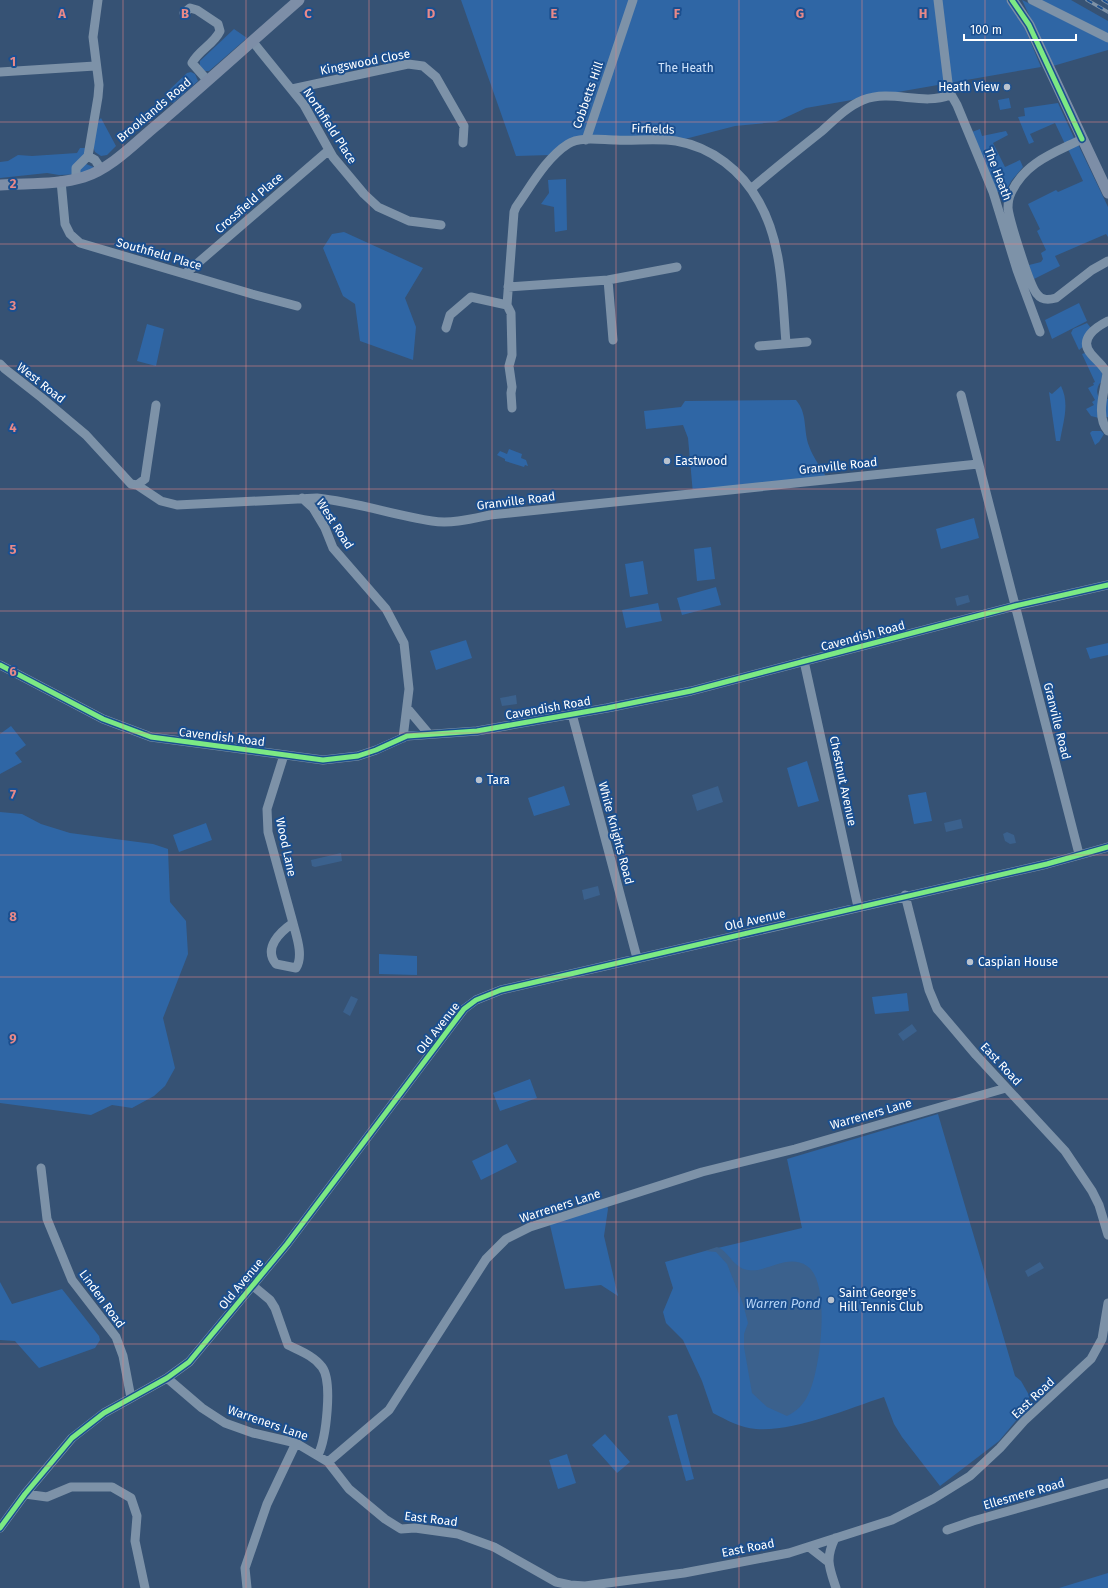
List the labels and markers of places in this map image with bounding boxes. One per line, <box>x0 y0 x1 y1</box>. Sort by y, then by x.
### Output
place label: Heath View <box>938 80 999 94</box>
marker: Heath View <box>1002 82 1012 92</box>
place label: Eastwood <box>675 454 727 468</box>
marker: Eastwood <box>662 456 672 466</box>
place label: Tara <box>487 773 510 787</box>
marker: Tara <box>474 775 484 785</box>
place label: Caspian House <box>978 955 1058 969</box>
marker: Caspian House <box>965 957 975 967</box>
place label: Saint George's Hill Tennis Club <box>839 1286 923 1314</box>
marker: Saint George's Hill Tennis Club <box>826 1295 836 1305</box>

